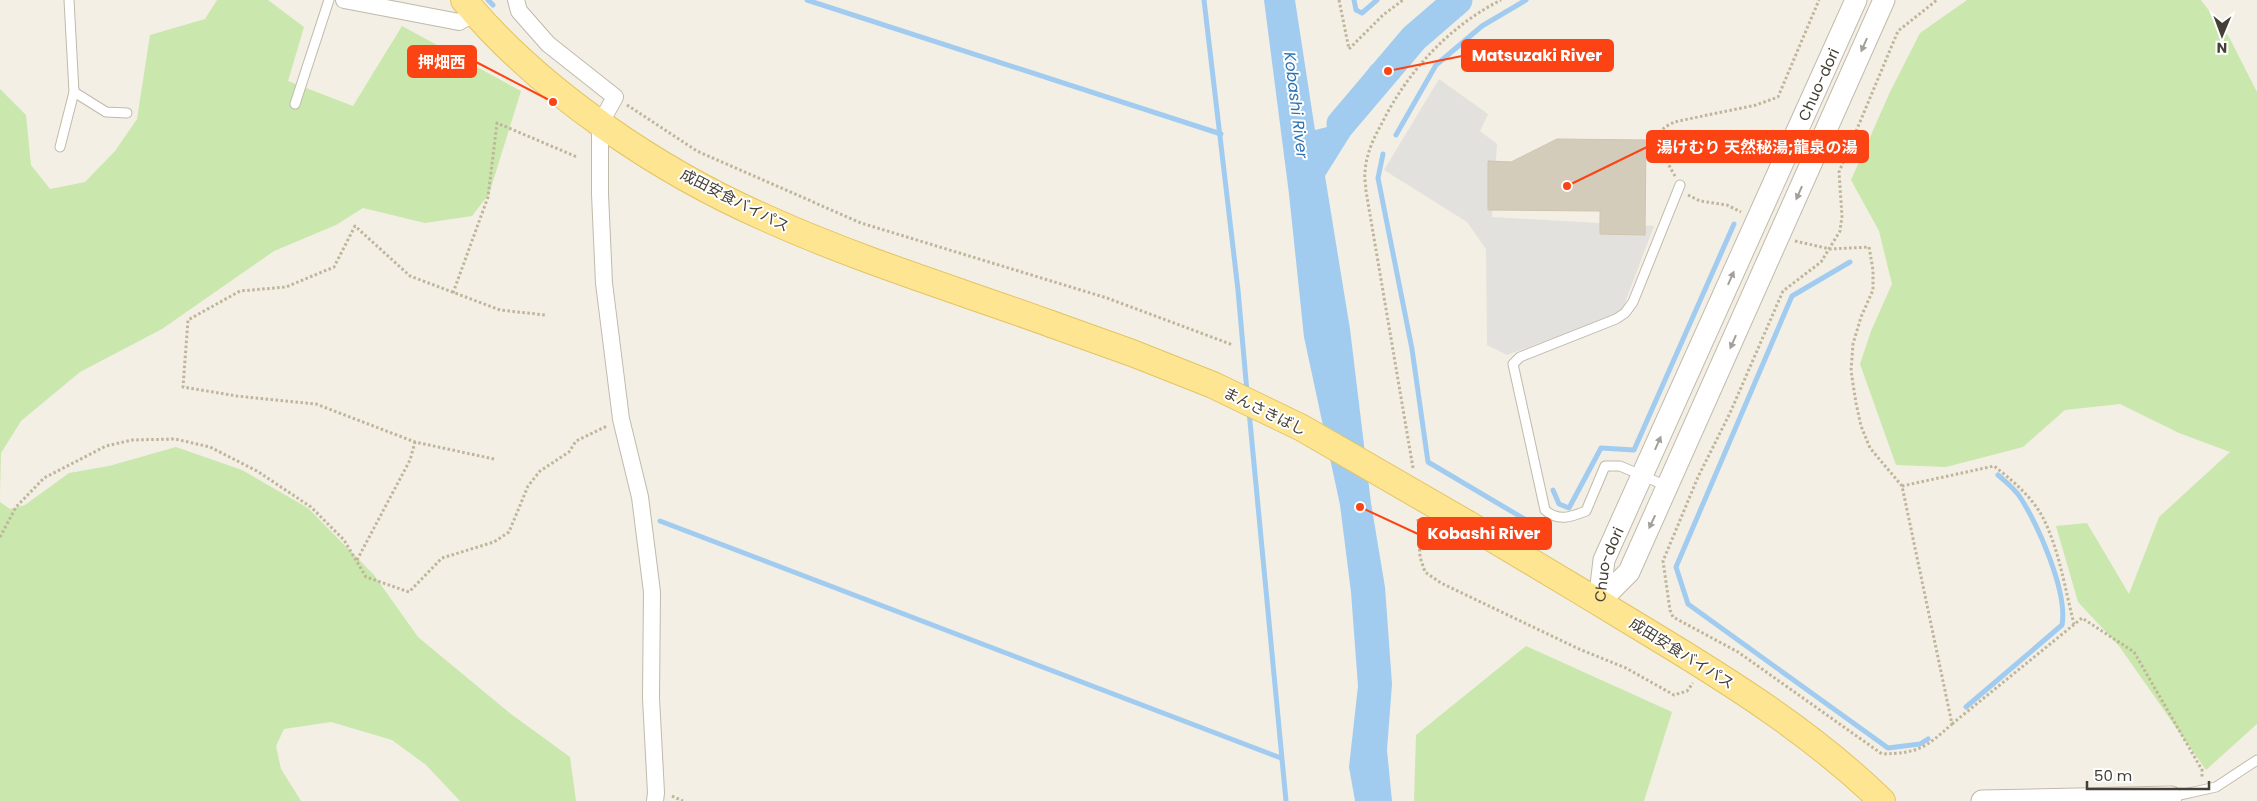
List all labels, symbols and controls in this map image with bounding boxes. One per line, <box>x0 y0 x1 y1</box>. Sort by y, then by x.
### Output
north arrow <box>2197 10 2247 60</box>
one-way arrow <box>1860 38 1868 52</box>
text: N <box>2216 38 2227 58</box>
callout: Matsuzaki River <box>1462 40 1613 71</box>
text: Matsuzaki River <box>1472 44 1602 67</box>
street label: Chuo-dori <box>1793 44 1844 124</box>
callout: 押畑西 <box>408 46 476 77</box>
water label: Kobashi River <box>1278 50 1314 161</box>
text: 押畑西 <box>418 51 466 74</box>
callout: 湯けむり 天然秘湯;龍泉の湯 <box>1647 131 1868 162</box>
text: 湯けむり 天然秘湯;龍泉の湯 <box>1657 136 1857 159</box>
street label: 成田安食バイパス <box>677 163 793 237</box>
one-way arrow <box>1794 186 1802 200</box>
one-way arrow <box>1728 271 1736 285</box>
one-way arrow <box>1728 335 1736 349</box>
street label: まんさきばし <box>1220 382 1310 440</box>
one-way arrow <box>1655 436 1663 450</box>
one-way arrow <box>1648 515 1656 529</box>
callout: Kobashi River <box>1418 518 1551 549</box>
text: Kobashi River <box>1428 522 1541 545</box>
street label: Chuo-dori <box>1589 523 1628 603</box>
street label: 成田安食バイパス <box>1626 612 1738 694</box>
scale bar <box>2087 758 2210 790</box>
text: 50 m <box>2094 765 2132 786</box>

